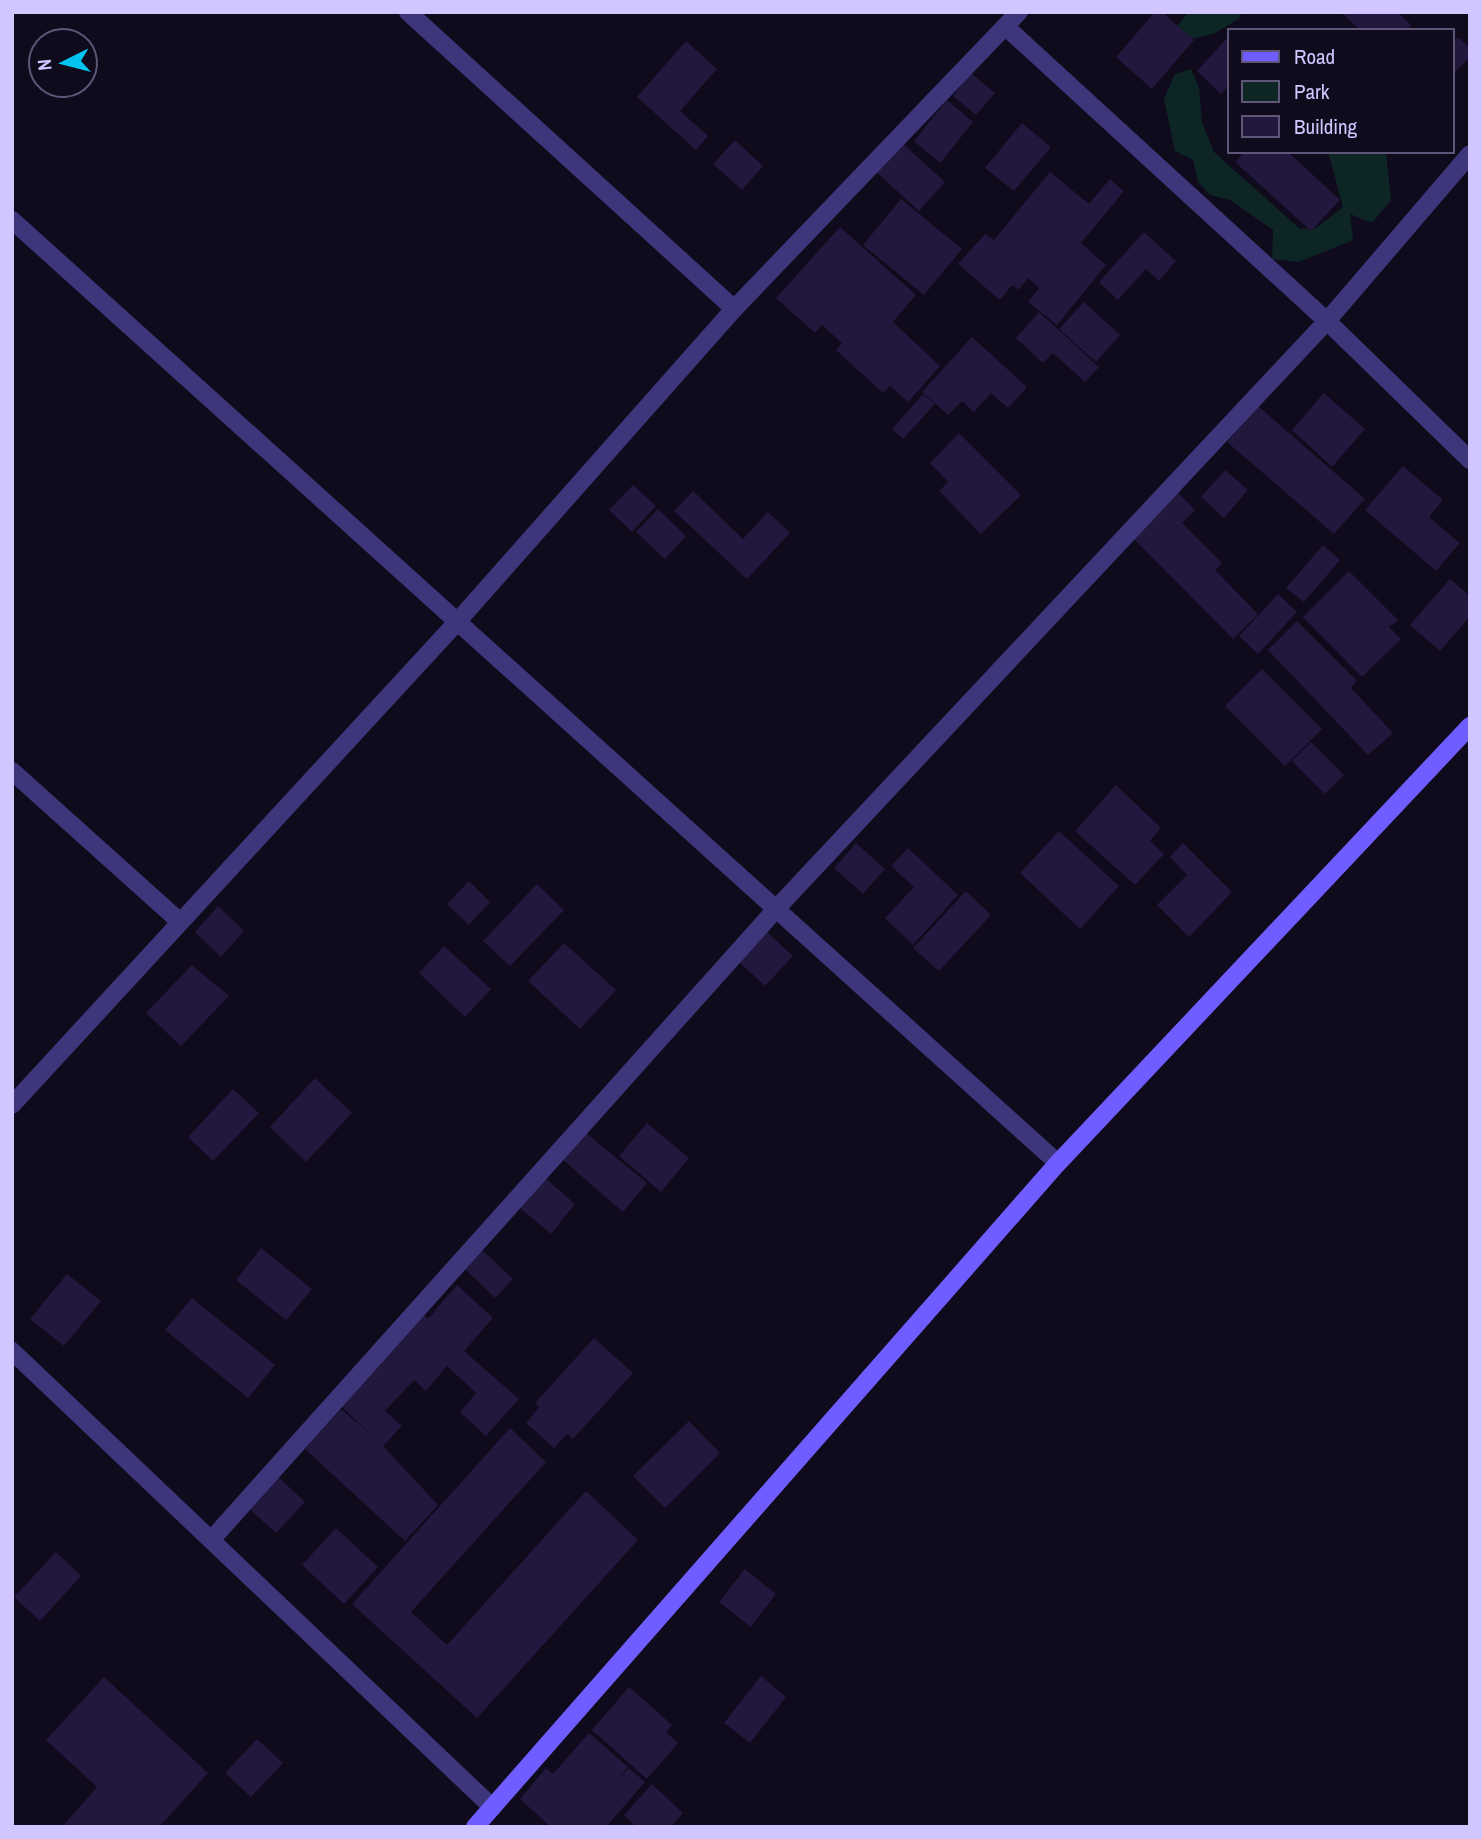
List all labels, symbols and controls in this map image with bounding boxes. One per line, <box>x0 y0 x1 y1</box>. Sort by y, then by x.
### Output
north arrow <box>28 28 98 98</box>
legend <box>1226 28 1454 154</box>
text: Road <box>1294 42 1335 71</box>
text: N <box>31 58 58 72</box>
text: Park <box>1294 77 1329 106</box>
text: Building <box>1294 112 1357 141</box>

